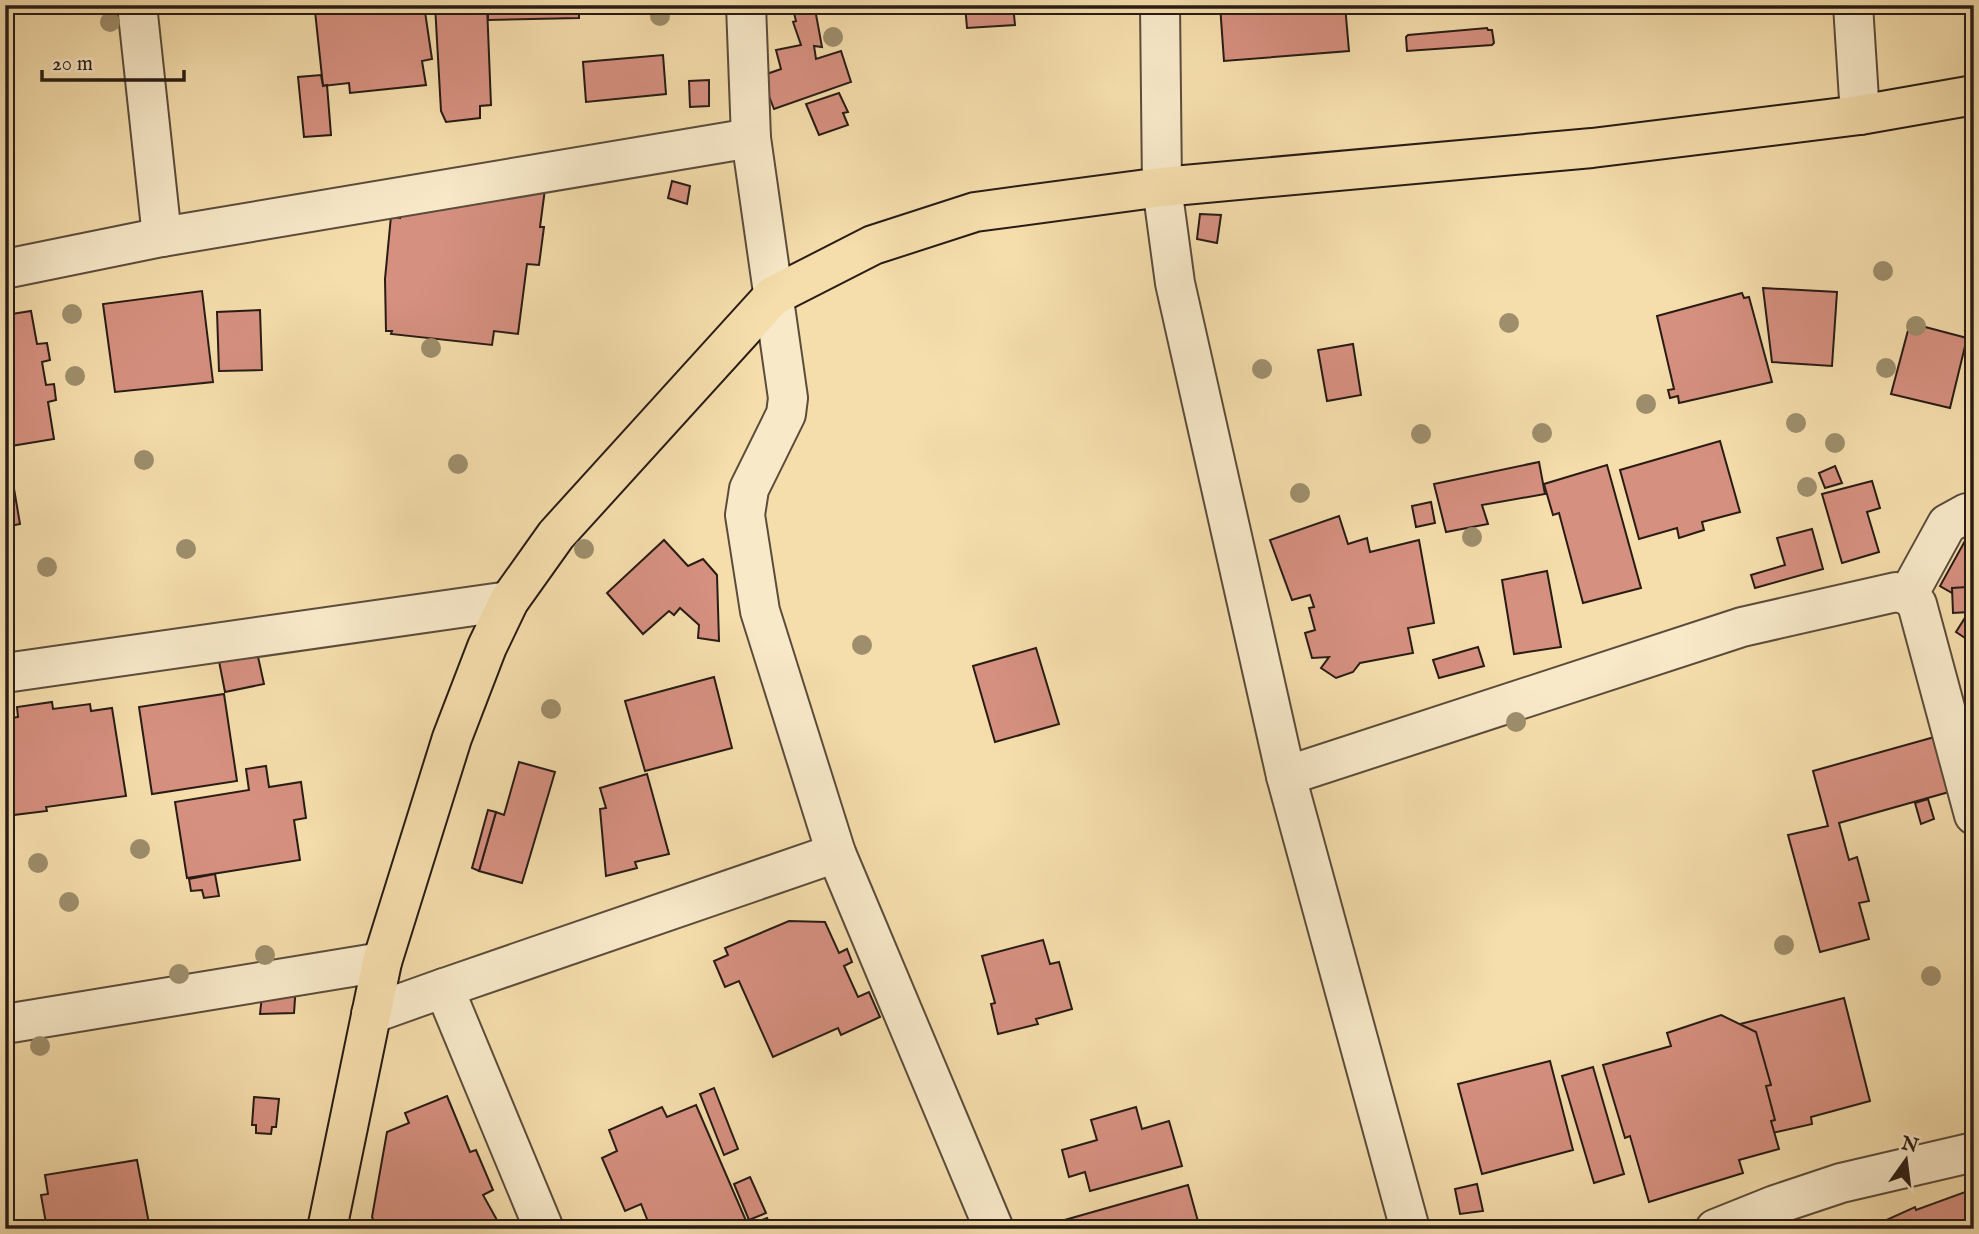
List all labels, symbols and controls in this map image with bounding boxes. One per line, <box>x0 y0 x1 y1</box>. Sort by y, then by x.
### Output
scale bar <box>42 38 184 82</box>
text: 20 m <box>52 51 93 78</box>
north arrow <box>1870 1126 1940 1196</box>
text: N <box>1898 1132 1921 1159</box>

